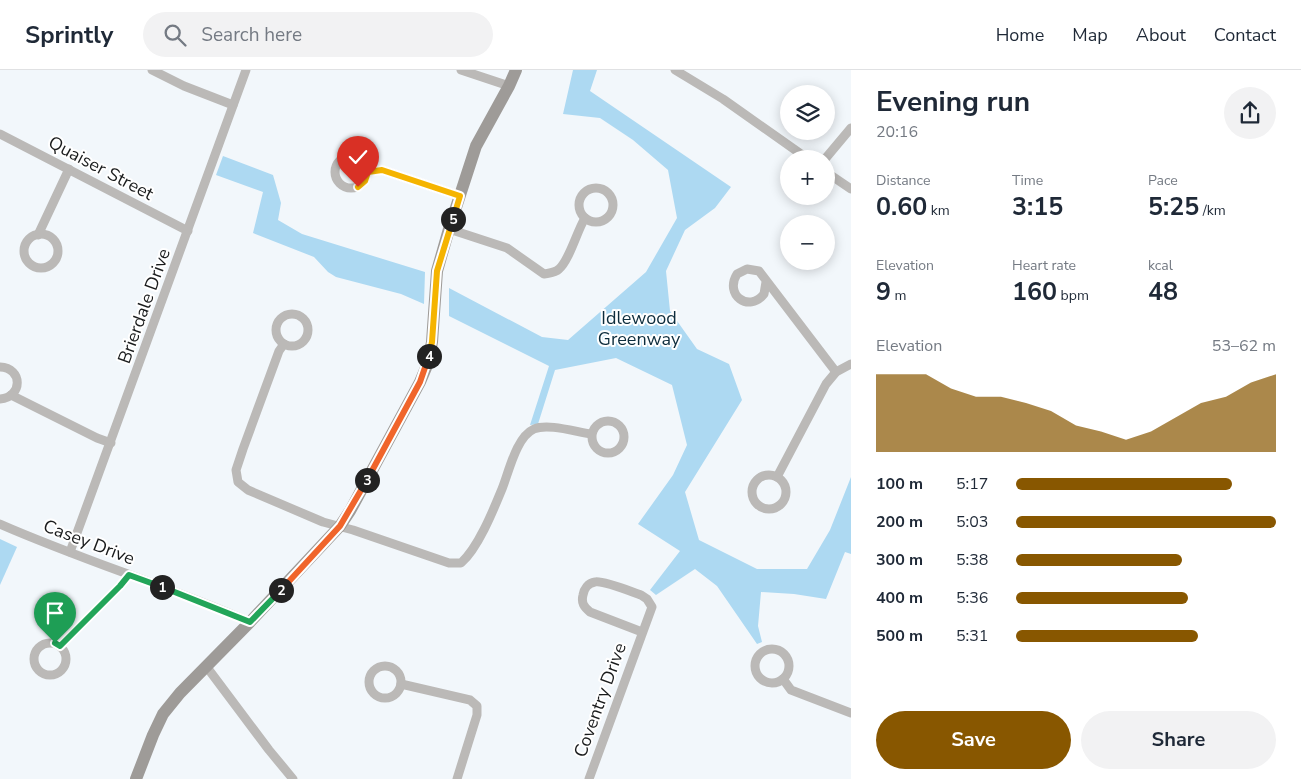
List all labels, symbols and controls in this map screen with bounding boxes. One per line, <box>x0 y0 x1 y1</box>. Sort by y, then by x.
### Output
search box <box>143 12 493 57</box>
text: Sprintly <box>25 19 113 51</box>
icon: search <box>161 21 189 49</box>
text: Search here <box>201 22 302 48</box>
text: Home <box>996 23 1044 47</box>
text: Map <box>1072 23 1108 47</box>
text: About <box>1136 23 1186 47</box>
text: Contact <box>1214 23 1276 47</box>
text: Evening run <box>876 83 1030 121</box>
map controls <box>780 85 835 270</box>
button: layers <box>780 85 835 140</box>
button: share <box>1224 87 1276 139</box>
text: 20:16 <box>876 121 918 143</box>
street label: Quaiser Street <box>44 130 158 206</box>
pin <box>337 136 379 187</box>
icon: check <box>344 143 372 171</box>
button: + <box>780 150 835 205</box>
text: Distance <box>876 171 930 190</box>
text: Time <box>1012 171 1043 190</box>
text: Pace <box>1148 171 1178 190</box>
text: 0.60 <box>876 190 927 224</box>
text: 3:15 <box>1012 190 1063 224</box>
text: 5:25 <box>1148 190 1199 224</box>
text: km <box>927 201 950 220</box>
text: /km <box>1199 201 1226 220</box>
pin: 5 <box>440 206 466 232</box>
text: 5 <box>449 210 458 229</box>
button: − <box>780 215 835 270</box>
street label: Brierdale Drive <box>112 245 176 367</box>
text: Elevation <box>876 256 934 275</box>
text: Heart rate <box>1012 256 1076 275</box>
text: kcal <box>1148 256 1173 275</box>
text: 9 <box>876 275 891 309</box>
text: 160 <box>1012 275 1057 309</box>
text: 48 <box>1148 275 1178 309</box>
text: m <box>891 286 907 305</box>
text: bpm <box>1057 286 1089 305</box>
park label: Idlewood Greenway <box>598 306 681 351</box>
text: Elevation <box>876 335 942 357</box>
text: 53–62 m <box>1212 335 1276 357</box>
pin: 4 <box>416 344 442 368</box>
text: 4 <box>425 347 434 366</box>
pin: 3 <box>354 468 380 492</box>
text: 3 <box>363 471 372 490</box>
text: 100 m <box>876 473 923 495</box>
text: 5:17 <box>956 473 988 495</box>
text: 200 m <box>876 511 923 533</box>
text: 5:03 <box>956 511 988 533</box>
street label: Casey Drive <box>40 514 138 570</box>
text: 300 m <box>876 549 923 571</box>
text: 5:38 <box>956 549 988 571</box>
pin: 1 <box>150 574 174 600</box>
text: 1 <box>158 578 167 597</box>
pin: 2 <box>268 578 294 602</box>
text: 2 <box>277 581 286 600</box>
text: 400 m <box>876 587 923 609</box>
text: 5:36 <box>956 587 988 609</box>
pin <box>34 592 76 643</box>
icon: arrive <box>41 599 69 627</box>
text: 500 m <box>876 625 923 647</box>
text: 5:31 <box>956 625 988 647</box>
street label: Coventry Drive <box>568 639 632 761</box>
button: Save <box>876 711 1071 769</box>
button: Share <box>1081 711 1276 769</box>

